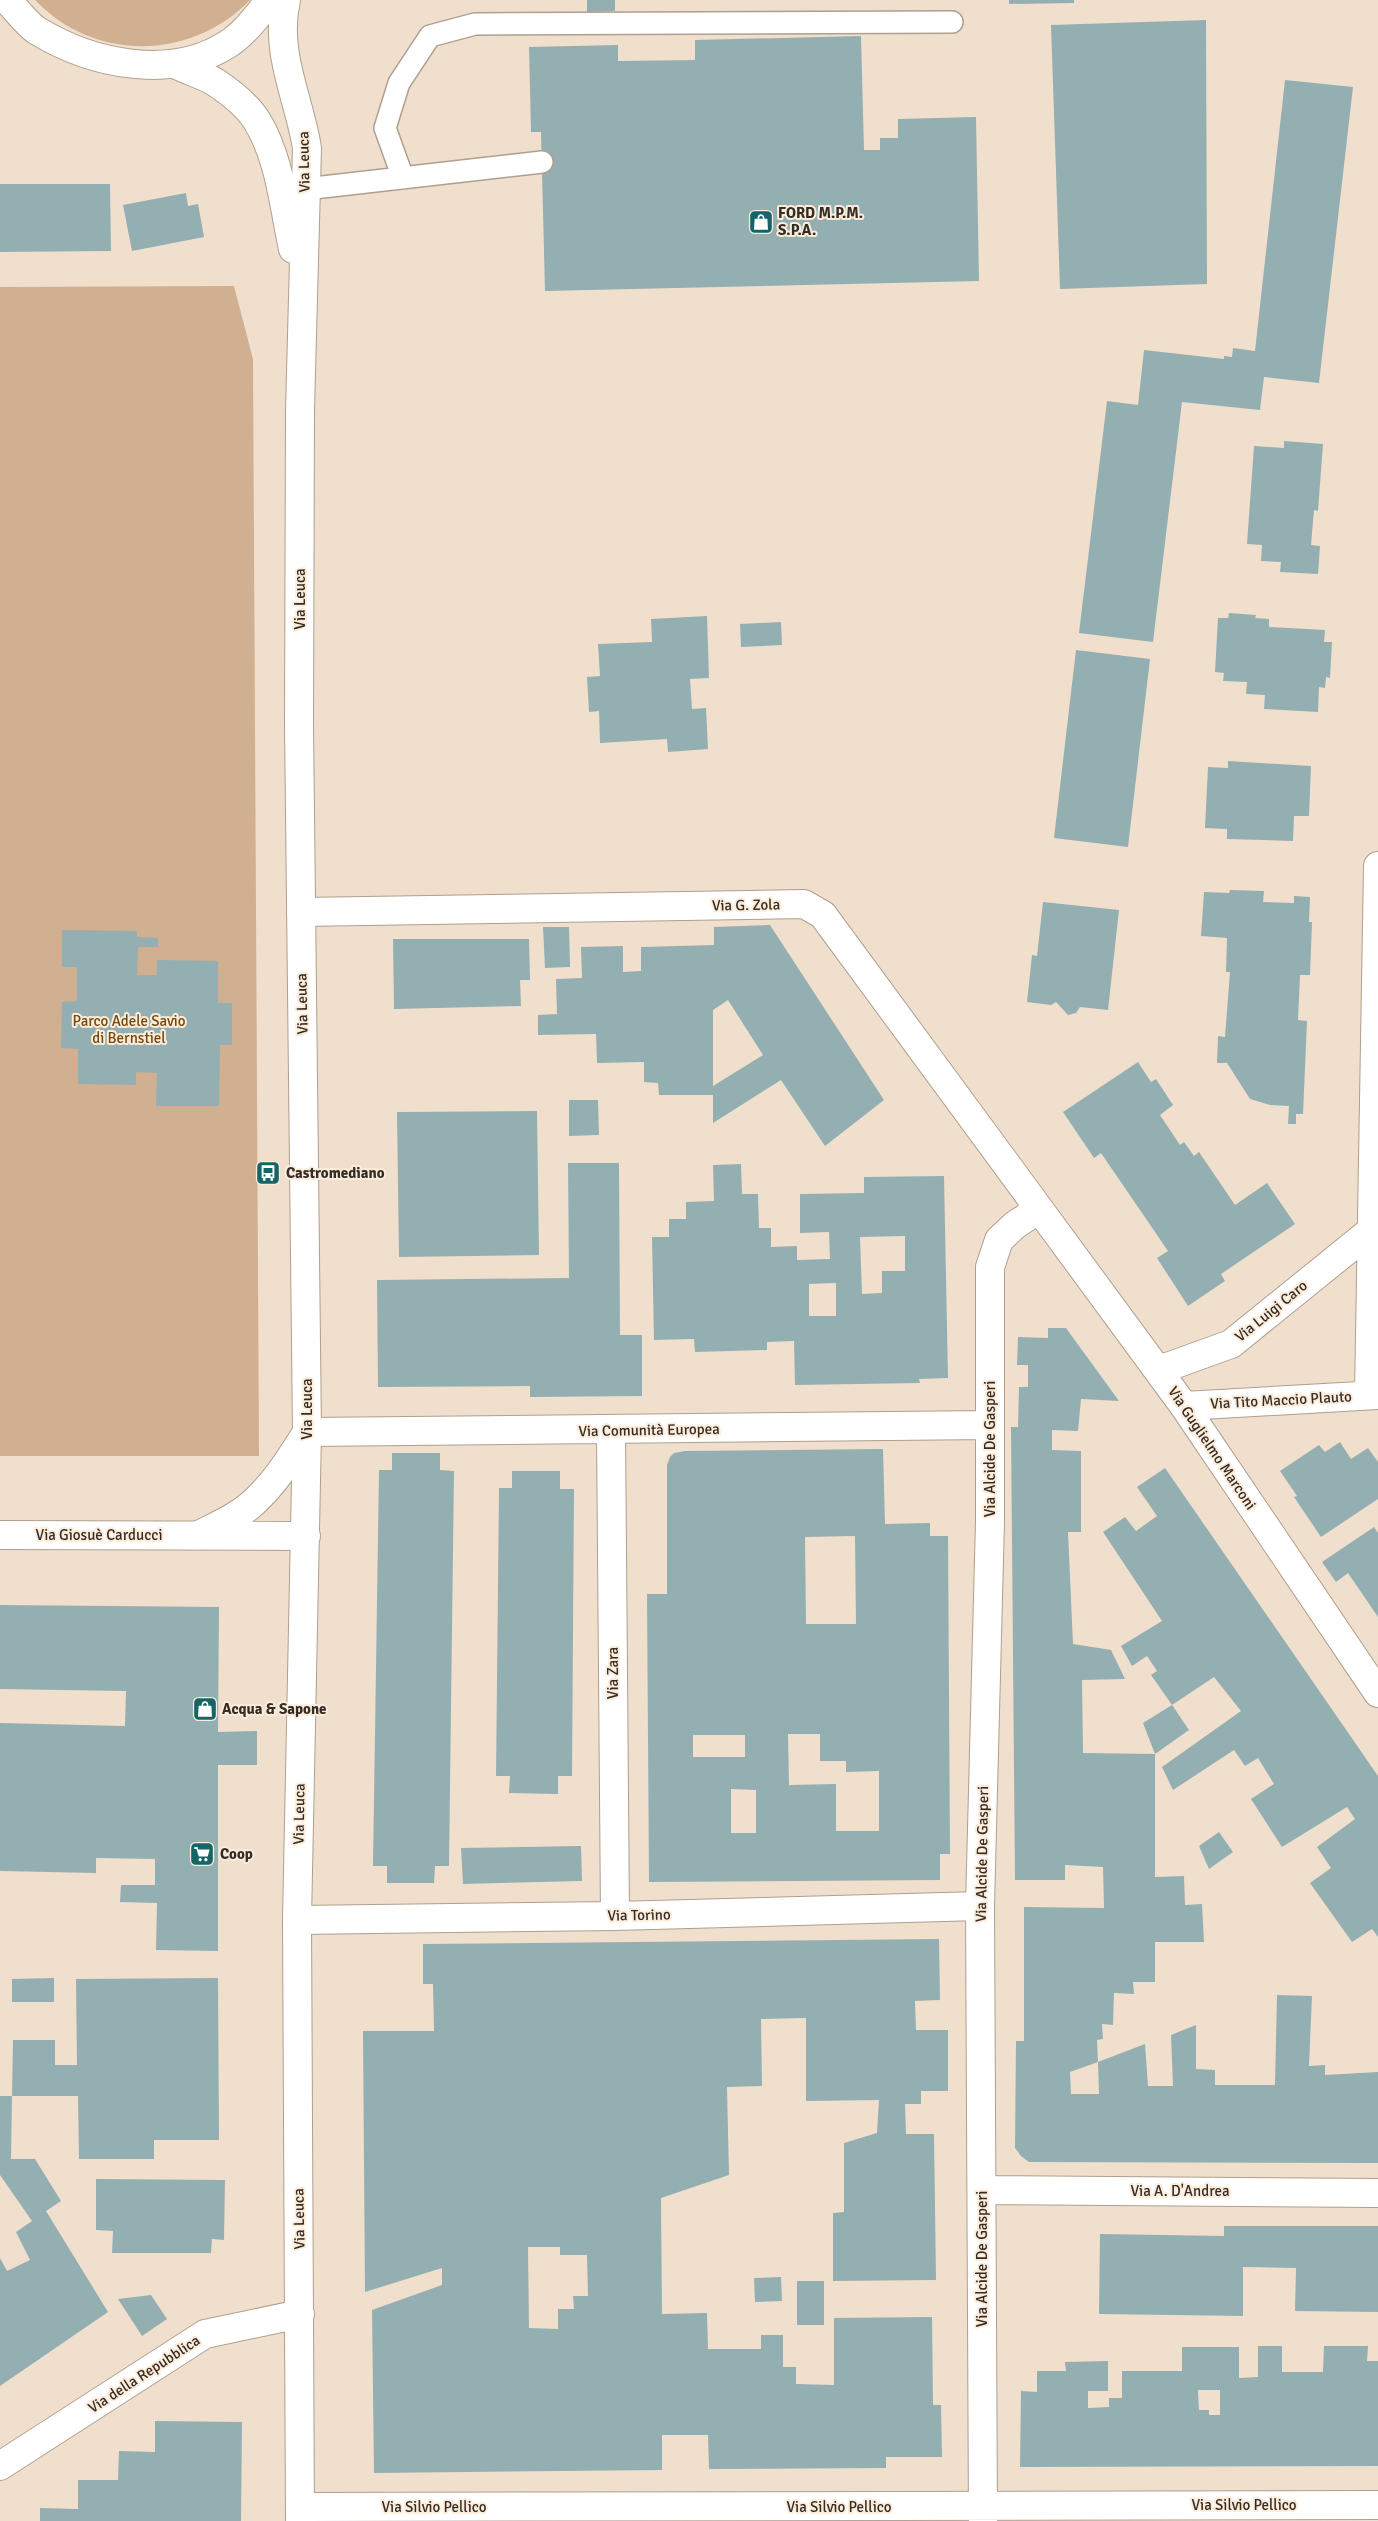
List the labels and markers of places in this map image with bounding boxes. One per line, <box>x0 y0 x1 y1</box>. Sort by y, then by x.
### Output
place label: FORD M.P.M. S.P.A. <box>778 204 863 239</box>
shop icon: FORD M.P.M. S.P.A. <box>748 209 774 235</box>
bus stop icon: Castromediano <box>255 1160 281 1186</box>
place label: Castromediano <box>286 1164 385 1182</box>
shop icon: Acqua & Sapone <box>192 1696 218 1722</box>
place label: Acqua & Sapone <box>222 1700 327 1718</box>
supermarket icon: Coop <box>189 1841 215 1867</box>
place label: Coop <box>220 1845 253 1863</box>

